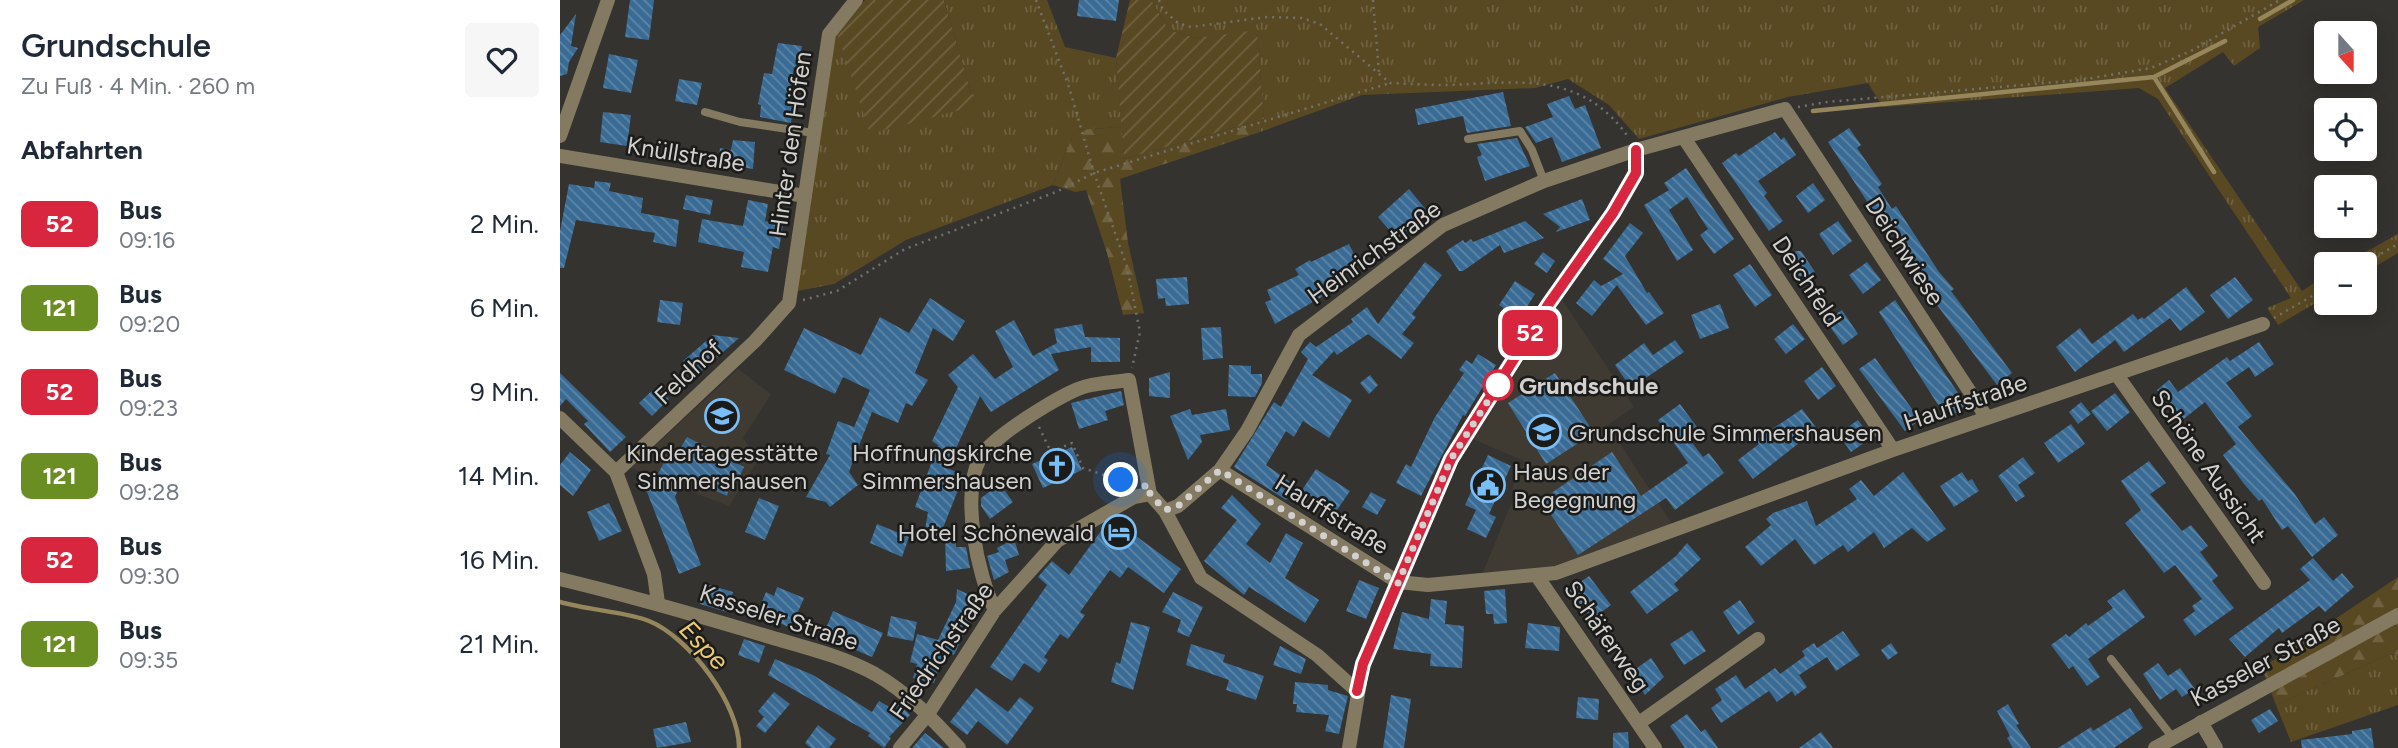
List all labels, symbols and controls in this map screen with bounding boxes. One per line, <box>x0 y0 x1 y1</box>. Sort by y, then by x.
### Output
north arrow <box>2314 21 2376 84</box>
map controls <box>2314 21 2377 315</box>
button: heart <box>465 23 539 97</box>
text: Grundschule <box>21 26 211 65</box>
street label: Hinter den Höfen <box>763 49 817 239</box>
text: Zu Fuß · 4 Min. · 260 m <box>21 72 255 100</box>
button: locate <box>2314 98 2377 161</box>
street label: Knüllstraße <box>625 130 747 178</box>
text: Abfahrten <box>21 134 143 166</box>
button: + <box>2314 175 2377 238</box>
street label: Deichwiese <box>1859 191 1951 311</box>
text: Bus <box>119 194 162 226</box>
street label: Heinrichstraße <box>1302 194 1446 310</box>
text: 2 Min. <box>470 208 539 240</box>
text: 52 <box>46 209 73 238</box>
text: 09:16 <box>119 226 175 254</box>
street label: Deichfeld <box>1766 230 1848 332</box>
button: − <box>2314 252 2377 315</box>
text: Bus <box>119 278 162 310</box>
text: 6 Min. <box>470 292 539 324</box>
text: 121 <box>42 293 77 322</box>
text: 09:20 <box>119 310 180 338</box>
line badge: 52 <box>1499 310 1562 356</box>
text: 52 <box>1516 318 1544 347</box>
street label: Feldhof <box>648 334 728 410</box>
text: Bus <box>119 362 162 394</box>
street label: Hauffstraße <box>1899 367 2031 437</box>
marker: Grundschule <box>1483 370 1513 400</box>
place label: Grundschule <box>1519 371 1658 400</box>
text: 9 Min. <box>470 376 539 408</box>
text: 52 <box>46 377 73 406</box>
street label: Schöne Aussicht <box>2145 384 2273 548</box>
text: 09:23 <box>119 394 178 422</box>
school or university icon: Kindertagesstätte Simmershausen <box>703 397 741 435</box>
school or university icon: Grundschule Simmershausen <box>1525 413 1563 451</box>
place label: Grundschule Simmershausen <box>1569 418 1882 447</box>
place label: Kindertagesstätte Simmershausen <box>626 438 818 495</box>
place label: Hoffnungskirche Simmershausen <box>852 438 1032 495</box>
text: Bus <box>119 446 162 478</box>
church icon: Hoffnungskirche Simmershausen <box>1038 447 1076 485</box>
place label: Haus der Begegnung <box>1513 457 1636 514</box>
text: 14 Min. <box>458 460 539 492</box>
text: 121 <box>42 461 77 490</box>
your location <box>1103 462 1138 497</box>
public building icon: Haus der Begegnung <box>1469 466 1507 504</box>
street label: Hauffstraße <box>1270 468 1394 560</box>
text: 09:28 <box>119 478 180 506</box>
hotel icon: Hotel Schönewald <box>1100 513 1138 551</box>
place label: Hotel Schönewald <box>897 518 1094 547</box>
text: Bus <box>119 530 162 562</box>
text: 16 Min. <box>459 544 539 576</box>
text: 52 <box>46 545 73 574</box>
text: 09:30 <box>119 562 180 590</box>
street label: Schäferweg <box>1558 575 1656 697</box>
street label: Friedrichstraße <box>883 577 999 725</box>
street label: Kasseler Straße <box>696 578 862 656</box>
street label: Kasseler Straße <box>2185 609 2345 713</box>
water label: Espe <box>673 613 735 677</box>
text: Bus <box>119 614 162 646</box>
text: 21 Min. <box>459 628 539 660</box>
text: 121 <box>42 629 77 658</box>
text: 09:35 <box>119 646 178 674</box>

